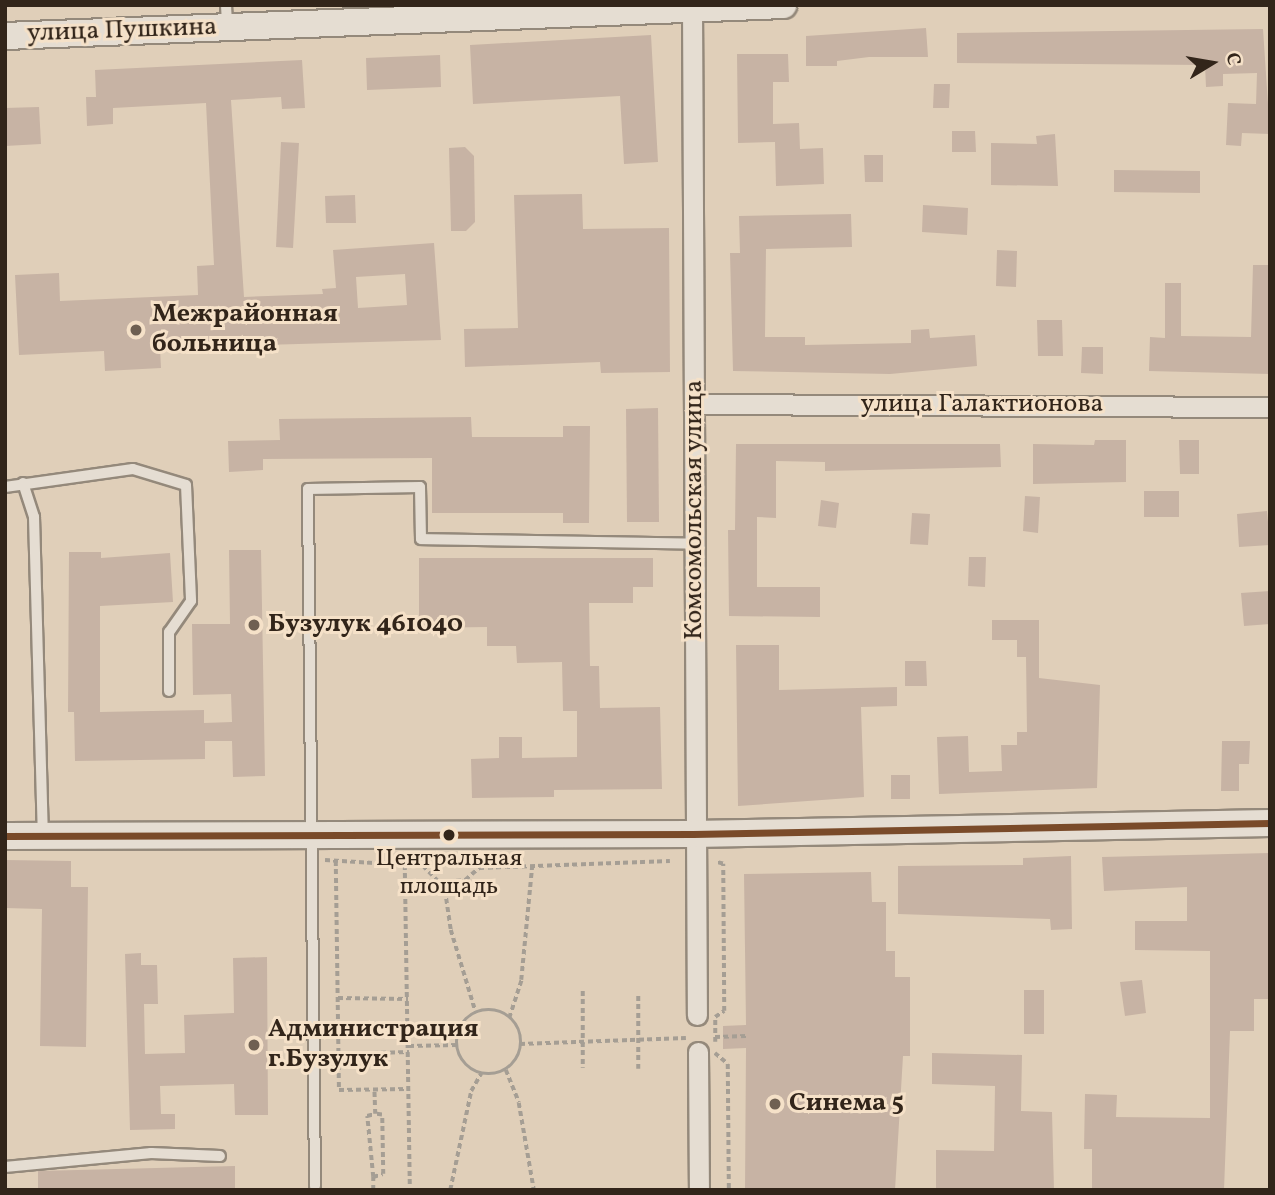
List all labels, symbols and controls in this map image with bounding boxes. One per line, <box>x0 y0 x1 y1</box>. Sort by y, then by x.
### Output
street label: улица Пушкина <box>26 12 218 50</box>
north arrow <box>1177 28 1247 98</box>
text: С <box>1219 51 1247 67</box>
place label: Межрайонная больница <box>152 299 338 360</box>
marker: Межрайонная больница <box>126 320 146 340</box>
street label: Комсомольская улица <box>679 380 711 640</box>
street label: улица Галактионова <box>860 389 1104 421</box>
place label: Бузулук 461040 <box>268 609 463 641</box>
marker: Бузулук 461040 <box>246 617 262 633</box>
marker: Центральная площадь <box>442 828 456 842</box>
place label: Центральная площадь <box>376 846 522 902</box>
place label: Администрация г.Бузулук <box>268 1014 479 1076</box>
marker: Администрация г.Бузулук <box>246 1037 262 1053</box>
place label: Синема 5 <box>789 1088 904 1120</box>
marker: Синема 5 <box>767 1096 783 1112</box>

